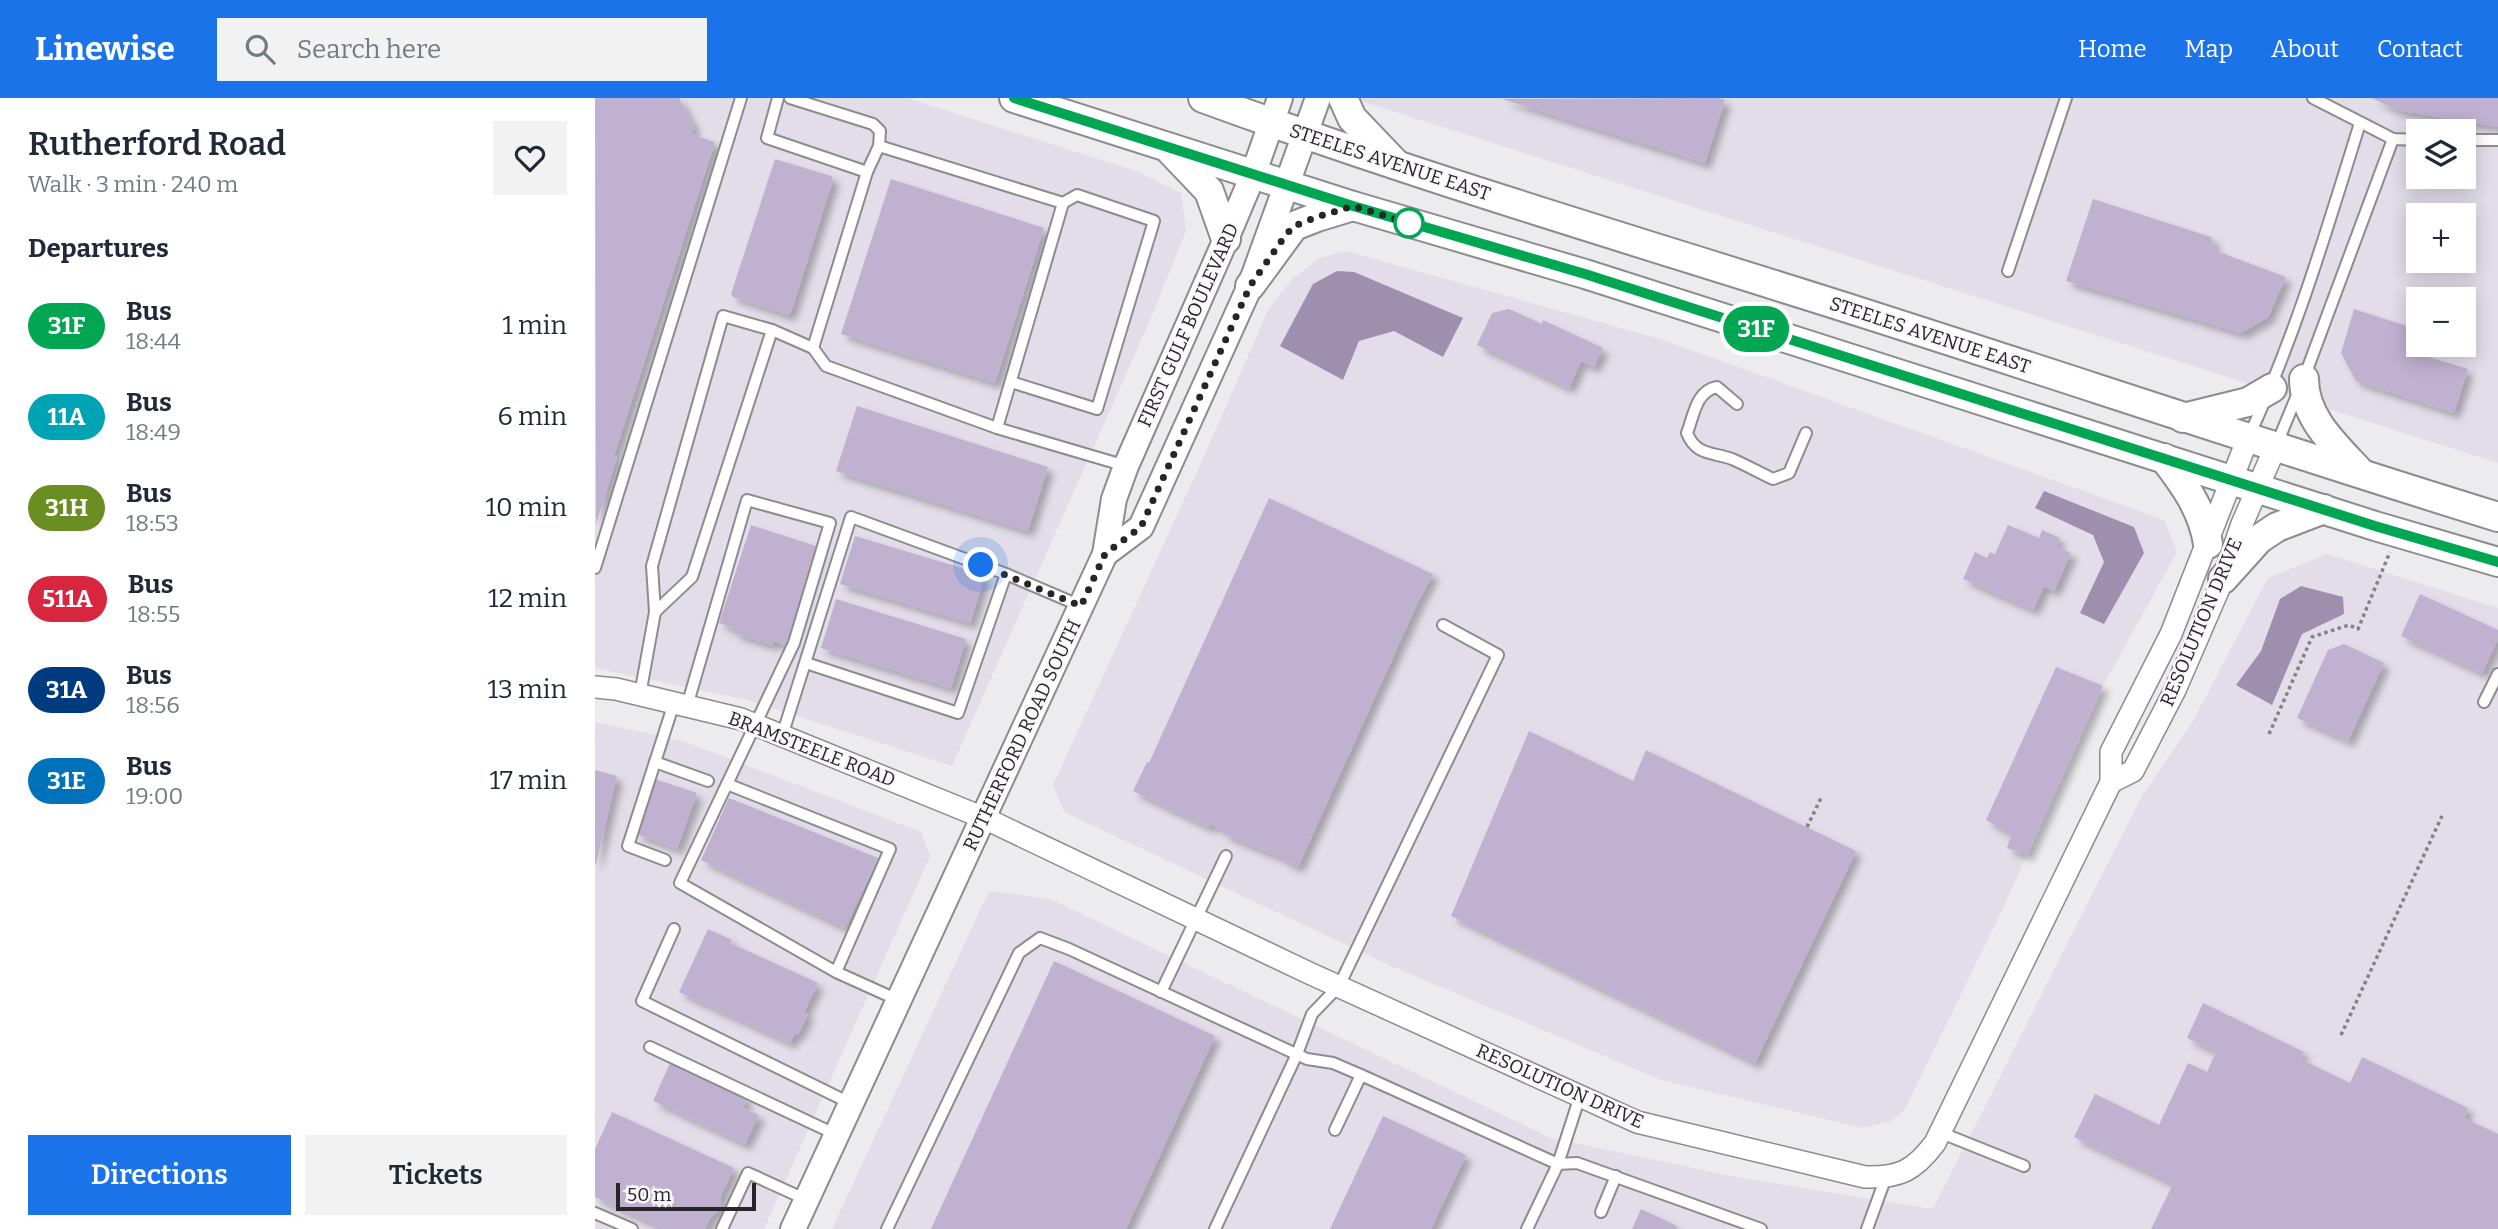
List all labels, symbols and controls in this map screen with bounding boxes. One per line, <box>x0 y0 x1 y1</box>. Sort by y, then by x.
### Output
search box <box>217 18 707 81</box>
text: Linewise <box>35 29 175 69</box>
icon: search <box>241 30 279 68</box>
text: Search here <box>297 34 441 65</box>
text: Home <box>2078 35 2147 63</box>
text: Map <box>2185 35 2233 63</box>
text: About <box>2271 35 2339 63</box>
text: Contact <box>2377 35 2463 63</box>
street label: STEELES AVENUE EAST <box>1287 119 1493 205</box>
map controls <box>2406 119 2476 357</box>
button: layers <box>2406 119 2476 189</box>
button: heart <box>493 121 567 195</box>
text: Rutherford Road <box>28 124 286 164</box>
text: Walk · 3 min · 240 m <box>28 170 238 198</box>
button: + <box>2406 203 2476 273</box>
unlabelled marker <box>1394 208 1424 238</box>
street label: FIRST GULF BOULEVARD <box>1133 220 1243 430</box>
text: Departures <box>28 233 169 264</box>
button: − <box>2406 287 2476 357</box>
street label: STEELES AVENUE EAST <box>1827 292 2033 378</box>
text: Bus <box>126 296 172 327</box>
line badge: 31F <box>1716 306 1796 352</box>
text: 1 min <box>502 310 567 341</box>
text: 31F <box>48 312 85 340</box>
text: 31F <box>1737 315 1775 343</box>
text: 18:44 <box>126 327 181 355</box>
text: Bus <box>126 387 172 418</box>
text: 6 min <box>498 401 567 432</box>
text: 11A <box>48 403 85 431</box>
text: 18:49 <box>126 418 181 446</box>
text: Bus <box>126 478 172 509</box>
text: 10 min <box>486 492 567 523</box>
text: 31H <box>45 494 88 522</box>
text: 18:53 <box>126 509 179 537</box>
street label: RESOLUTION DRIVE <box>2155 534 2247 710</box>
your location <box>963 547 998 582</box>
text: Bus <box>128 569 174 600</box>
text: 12 min <box>488 583 567 614</box>
text: 511A <box>42 585 93 613</box>
text: 18:55 <box>128 600 180 628</box>
street label: RUTHERFORD ROAD SOUTH <box>958 616 1086 854</box>
text: Bus <box>126 660 172 691</box>
text: 13 min <box>487 674 567 705</box>
text: 31A <box>46 676 87 704</box>
text: 18:56 <box>126 691 180 719</box>
street label: BRAMSTEELE ROAD <box>725 707 899 791</box>
text: Bus <box>126 751 172 782</box>
text: 17 min <box>489 765 567 796</box>
text: 31E <box>47 767 86 795</box>
text: 19:00 <box>126 782 183 810</box>
street label: RESOLUTION DRIVE <box>1473 1039 1647 1133</box>
button: Directions <box>28 1135 291 1215</box>
button: Tickets <box>305 1135 567 1215</box>
scale bar <box>616 1180 756 1212</box>
text: 50 m <box>627 1183 671 1206</box>

